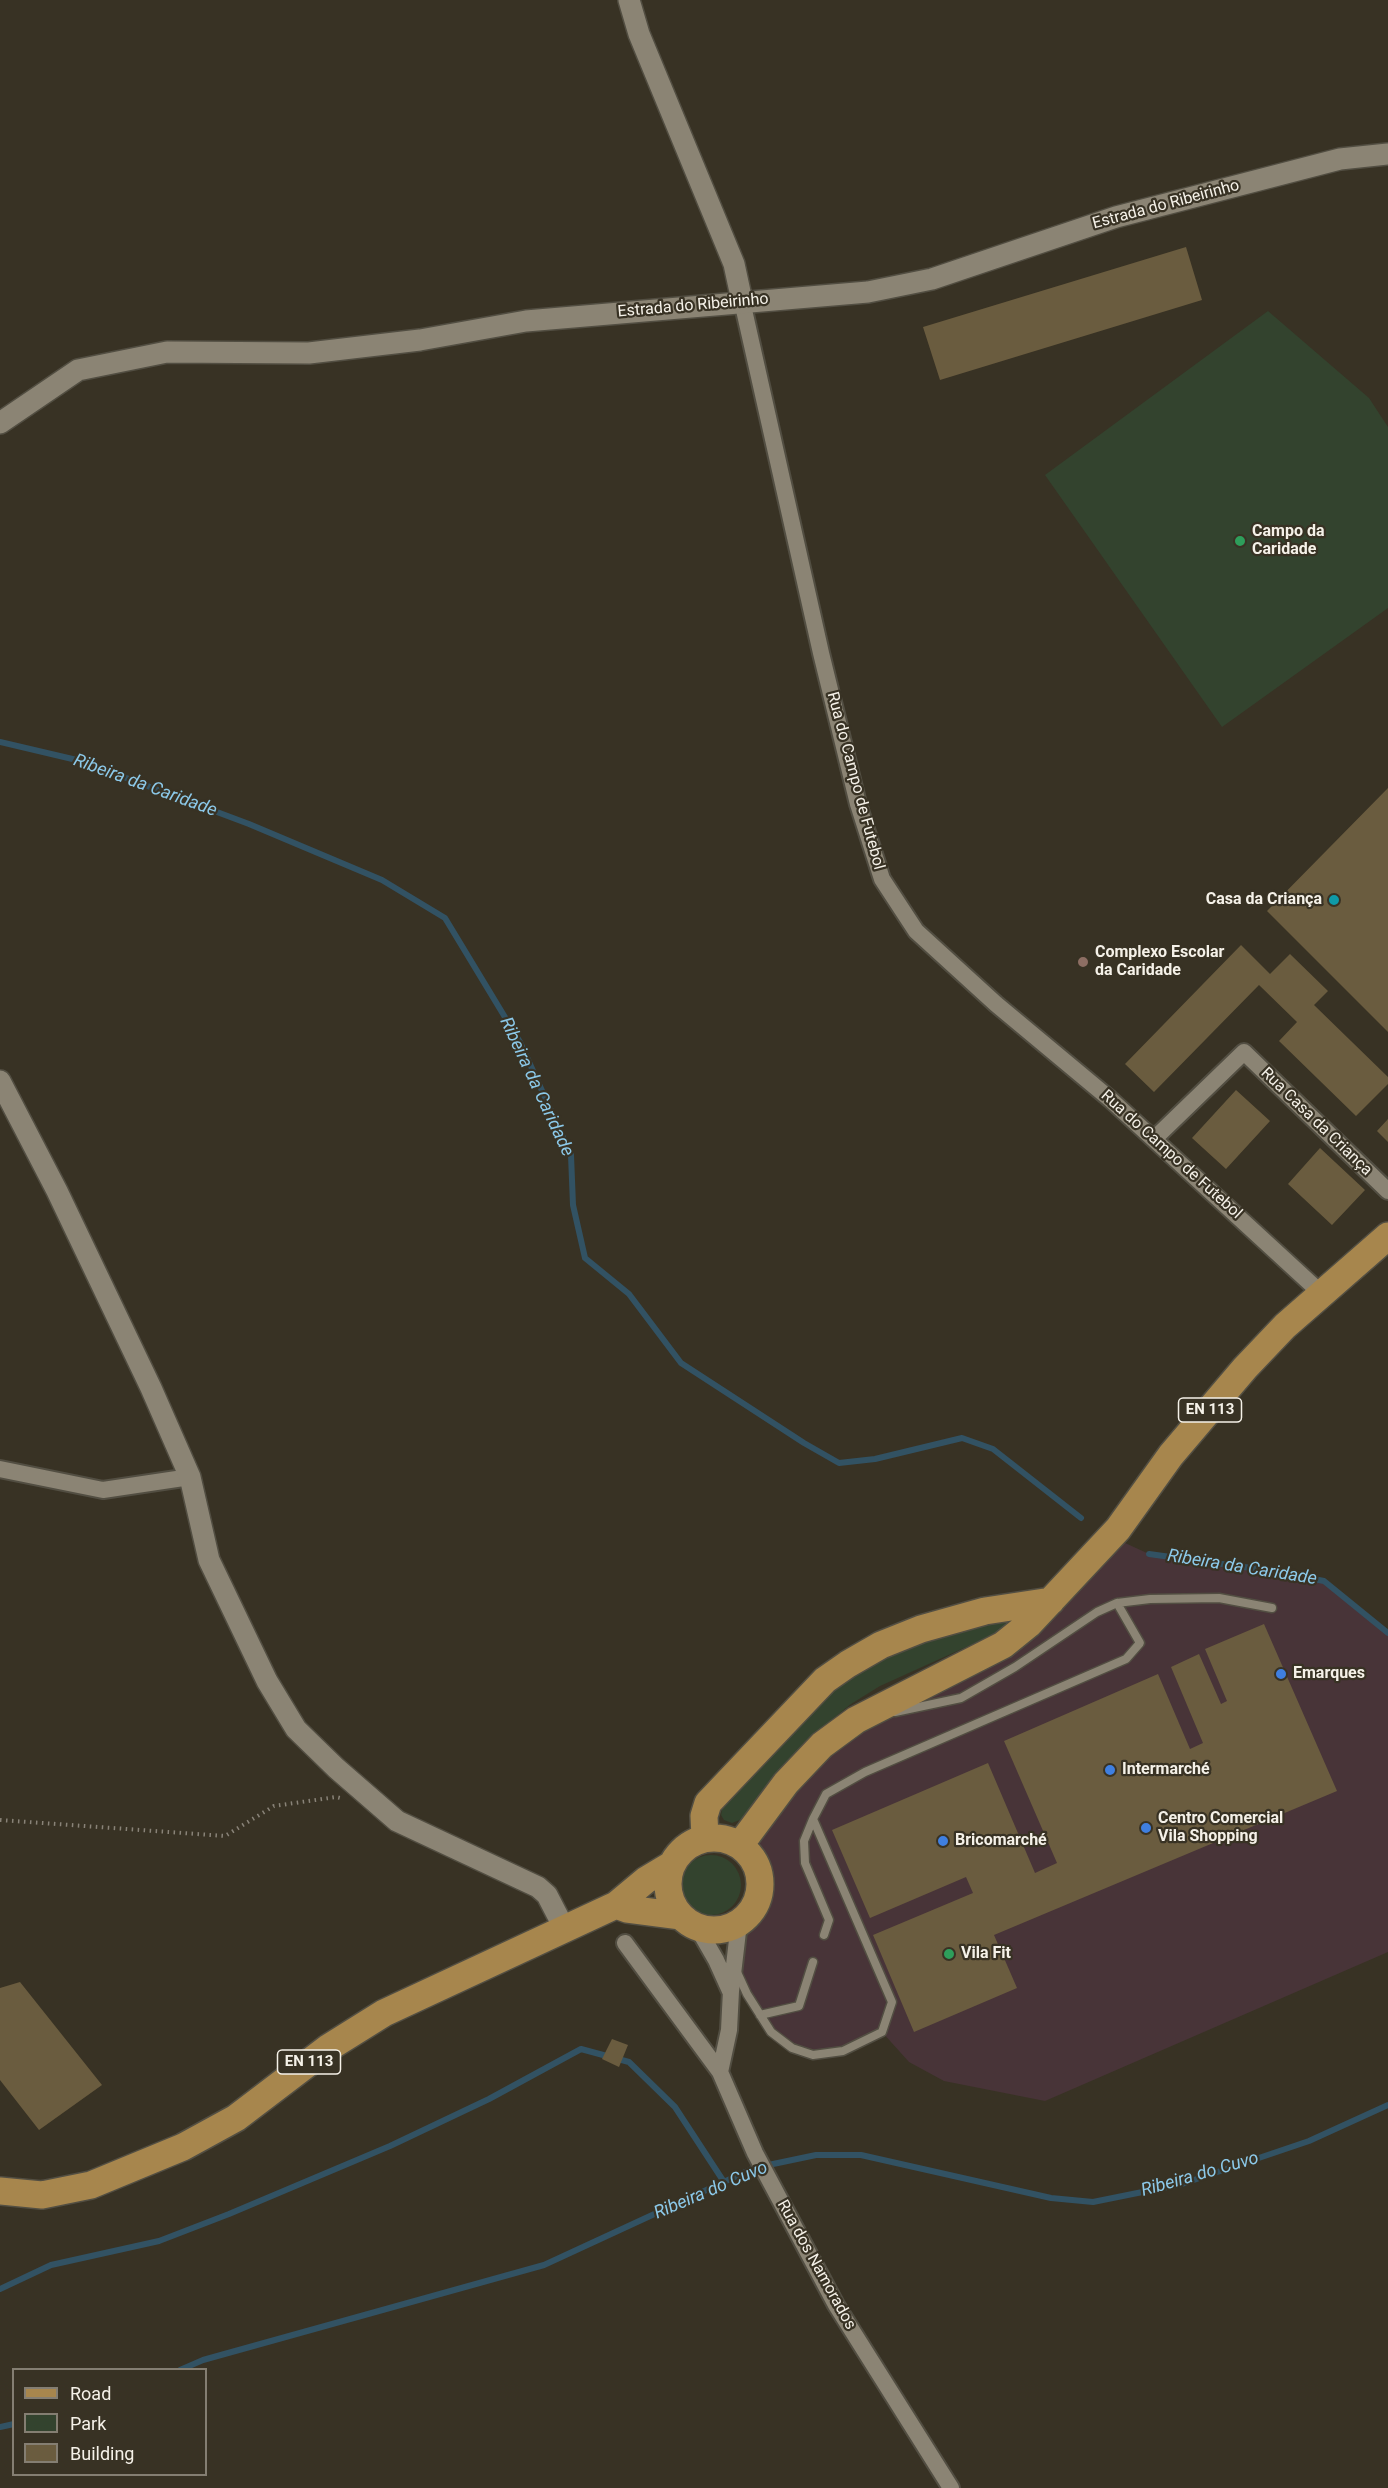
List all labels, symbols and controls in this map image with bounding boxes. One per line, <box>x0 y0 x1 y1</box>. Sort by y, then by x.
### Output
street label: Estrada do Ribeirinho <box>1090 176 1242 234</box>
street label: Estrada do Ribeirinho <box>617 290 769 322</box>
place label: Campo da Caridade <box>1252 522 1324 560</box>
marker: Campo da Caridade <box>1233 534 1247 548</box>
street label: Rua do Campo de Futebol <box>822 690 888 872</box>
water label: Ribeira da Caridade <box>70 750 220 822</box>
place label: Casa da Criança <box>1206 890 1322 910</box>
marker: Casa da Criança <box>1327 893 1341 907</box>
place label: Complexo Escolar da Caridade <box>1095 943 1224 981</box>
marker: Complexo Escolar da Caridade <box>1076 955 1090 969</box>
water label: Ribeira da Caridade <box>494 1014 578 1160</box>
street label: Rua Casa da Criança <box>1256 1064 1376 1180</box>
street label: Rua do Campo de Futebol <box>1096 1087 1246 1223</box>
road number: EN 113 <box>1178 1398 1242 1422</box>
water label: Ribeira da Caridade <box>1166 1546 1318 1590</box>
place label: Emarques <box>1293 1664 1365 1684</box>
marker: Emarques <box>1274 1667 1288 1681</box>
place label: Intermarché <box>1122 1760 1210 1780</box>
marker: Intermarché <box>1103 1763 1117 1777</box>
place label: Centro Comercial Vila Shopping <box>1158 1809 1283 1847</box>
marker: Centro Comercial Vila Shopping <box>1139 1821 1153 1835</box>
place label: Bricomarché <box>955 1831 1047 1851</box>
marker: Bricomarché <box>936 1834 950 1848</box>
place label: Vila Fit <box>961 1944 1011 1964</box>
marker: Vila Fit <box>942 1947 956 1961</box>
road number: EN 113 <box>278 2050 340 2074</box>
water label: Ribeira do Cuvo <box>1139 2148 1261 2202</box>
water label: Ribeira do Cuvo <box>651 2157 771 2225</box>
street label: Rua dos Namorados <box>772 2197 860 2333</box>
legend <box>12 2368 207 2476</box>
text: Road <box>70 2383 111 2404</box>
text: Park <box>70 2413 106 2434</box>
text: Building <box>70 2443 134 2464</box>

